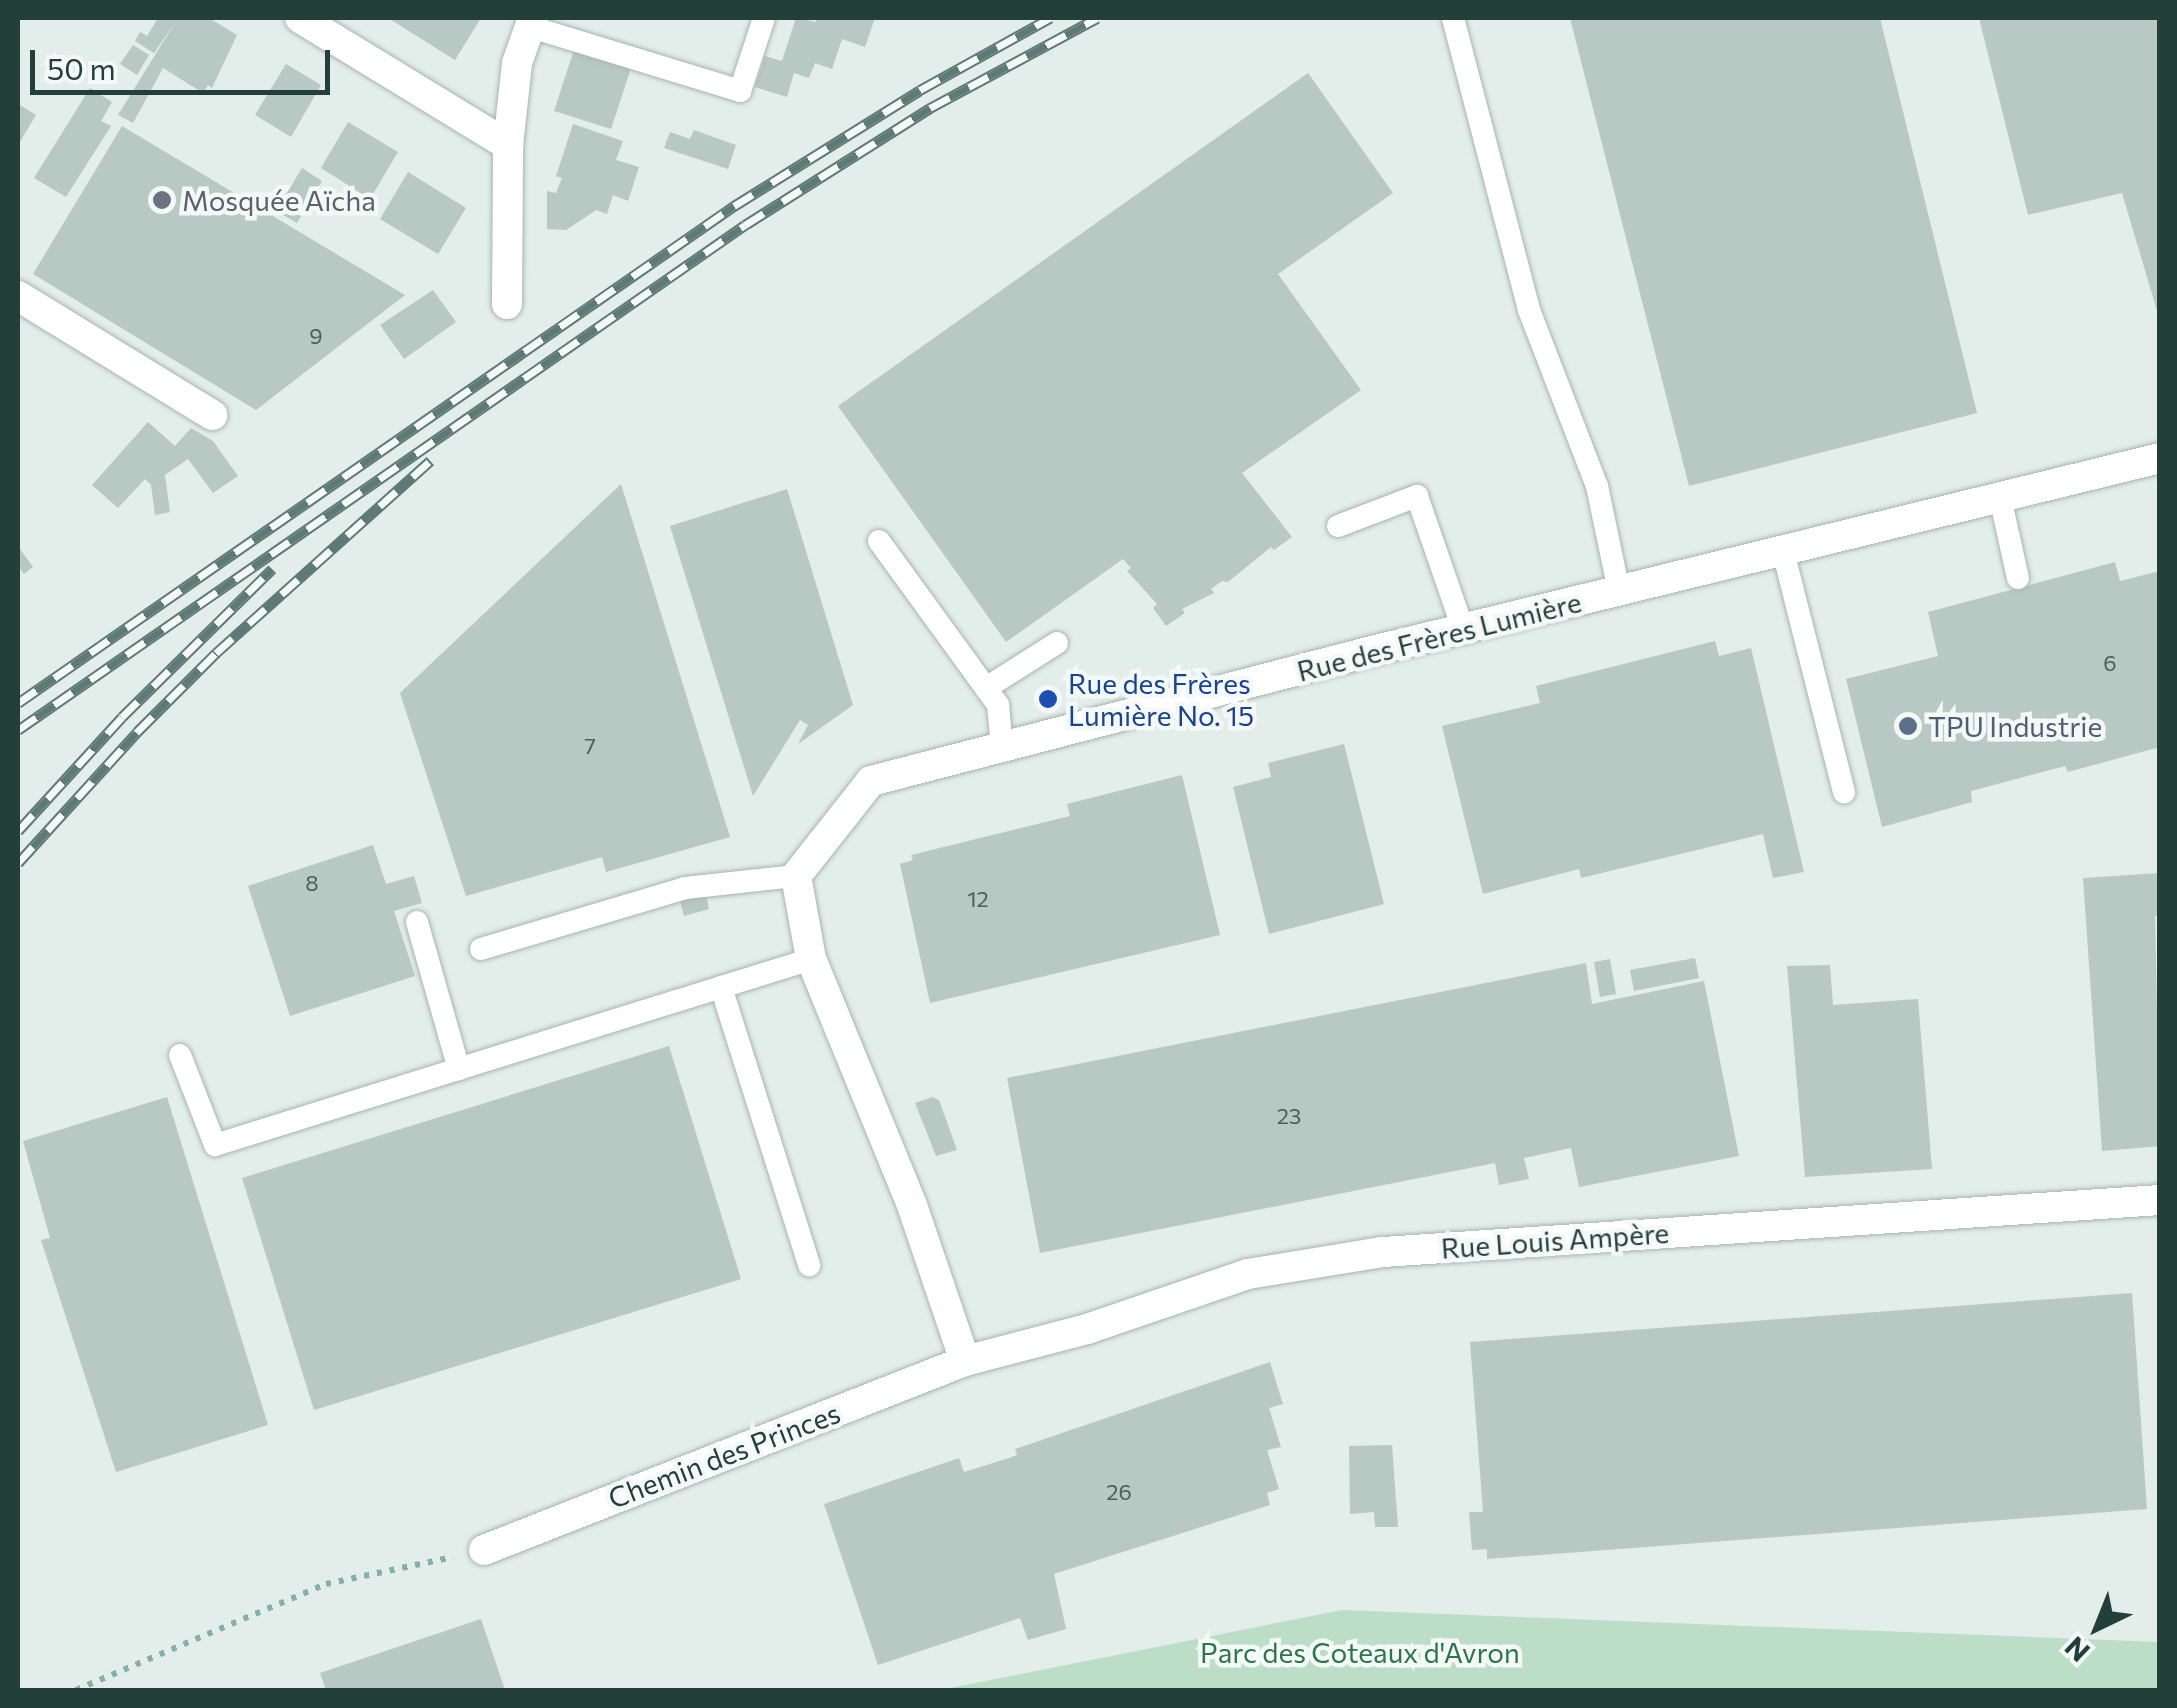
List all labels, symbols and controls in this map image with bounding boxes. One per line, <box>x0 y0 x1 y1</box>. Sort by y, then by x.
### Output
scale bar <box>35 30 335 92</box>
text: 50 m <box>47 49 116 86</box>
place label: Mosquée Aïcha <box>182 183 376 217</box>
marker: Mosquée Aïcha <box>151 189 173 211</box>
house number: 9 <box>309 323 323 349</box>
street label: Rue des Frères Lumière <box>1293 584 1585 688</box>
house number: 6 <box>2103 650 2117 676</box>
place label: Rue des Frères Lumière No. 15 <box>1068 666 1254 732</box>
marker: Rue des Frères Lumière No. 15 <box>1037 688 1059 710</box>
place label: TPU Industrie <box>1928 709 2102 743</box>
marker: TPU Industrie <box>1897 715 1919 737</box>
house number: 7 <box>584 733 596 759</box>
house number: 8 <box>305 870 319 896</box>
house number: 12 <box>967 886 989 912</box>
house number: 23 <box>1277 1103 1301 1129</box>
street label: Rue Louis Ampère <box>1440 1215 1670 1265</box>
street label: Chemin des Princes <box>603 1395 845 1515</box>
house number: 26 <box>1106 1479 1132 1505</box>
north arrow <box>2047 1578 2147 1678</box>
text: N <box>2057 1630 2096 1670</box>
park label: Parc des Coteaux d'Avron <box>1200 1635 1520 1669</box>

